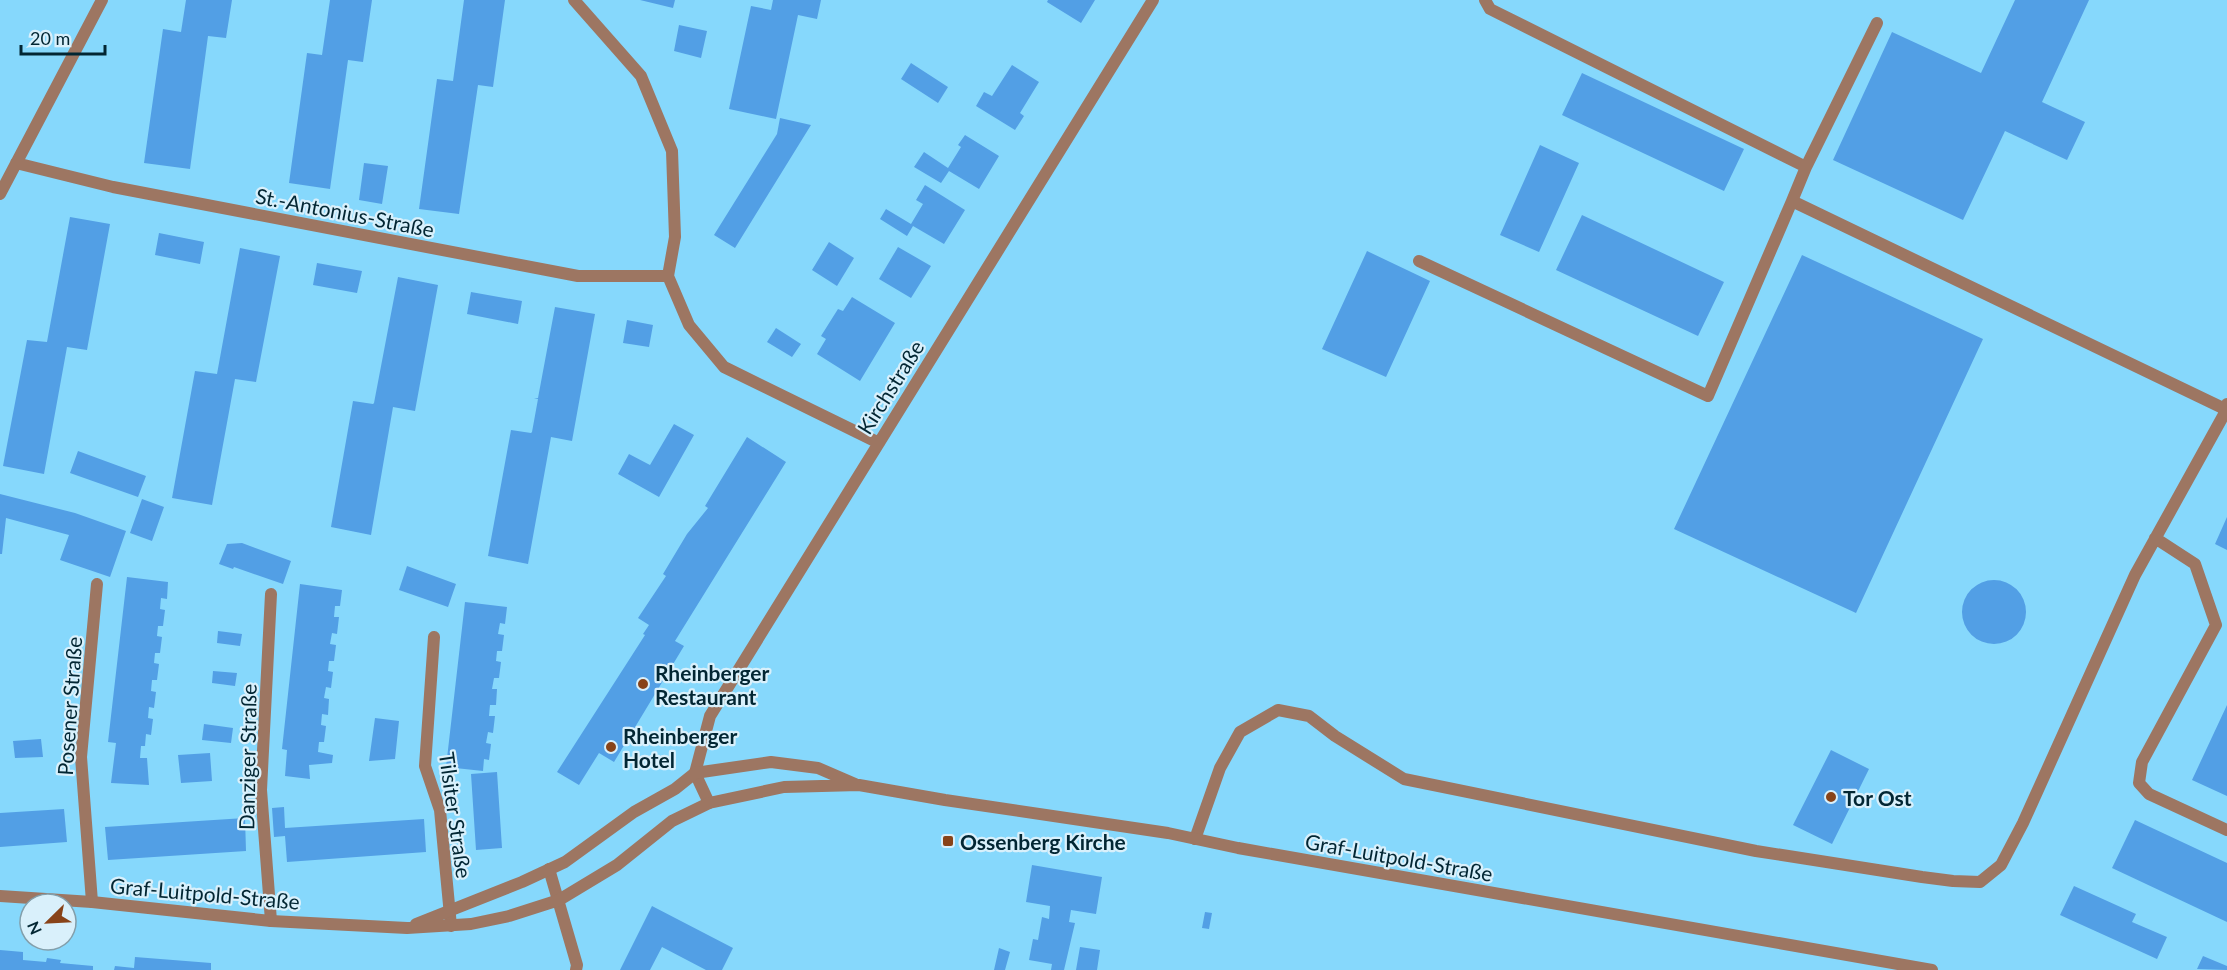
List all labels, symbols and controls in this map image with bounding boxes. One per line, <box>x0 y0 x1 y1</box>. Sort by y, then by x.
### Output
scale bar <box>21 18 105 56</box>
text: 20 m <box>30 27 70 49</box>
street label: St.-Antonius-Straße <box>254 182 436 242</box>
street label: Kirchstraße <box>851 336 929 438</box>
street label: Posener Straße <box>52 636 86 776</box>
place label: Rheinberger Restaurant <box>655 660 770 709</box>
marker: Rheinberger Restaurant <box>636 677 650 691</box>
street label: Danziger Straße <box>233 684 261 830</box>
place label: Rheinberger Hotel <box>623 723 738 772</box>
marker: Rheinberger Hotel <box>604 740 618 754</box>
street label: Tilsiter Straße <box>435 750 477 880</box>
place label: Tor Ost <box>1843 785 1912 810</box>
marker: Tor Ost <box>1824 790 1838 804</box>
street label: Graf-Luitpold-Straße <box>1303 828 1495 886</box>
place label: Ossenberg Kirche <box>960 829 1126 854</box>
marker: Ossenberg Kirche <box>941 834 955 848</box>
street label: Graf-Luitpold-Straße <box>109 872 301 914</box>
north arrow <box>18 892 78 952</box>
text: N <box>23 919 45 938</box>

